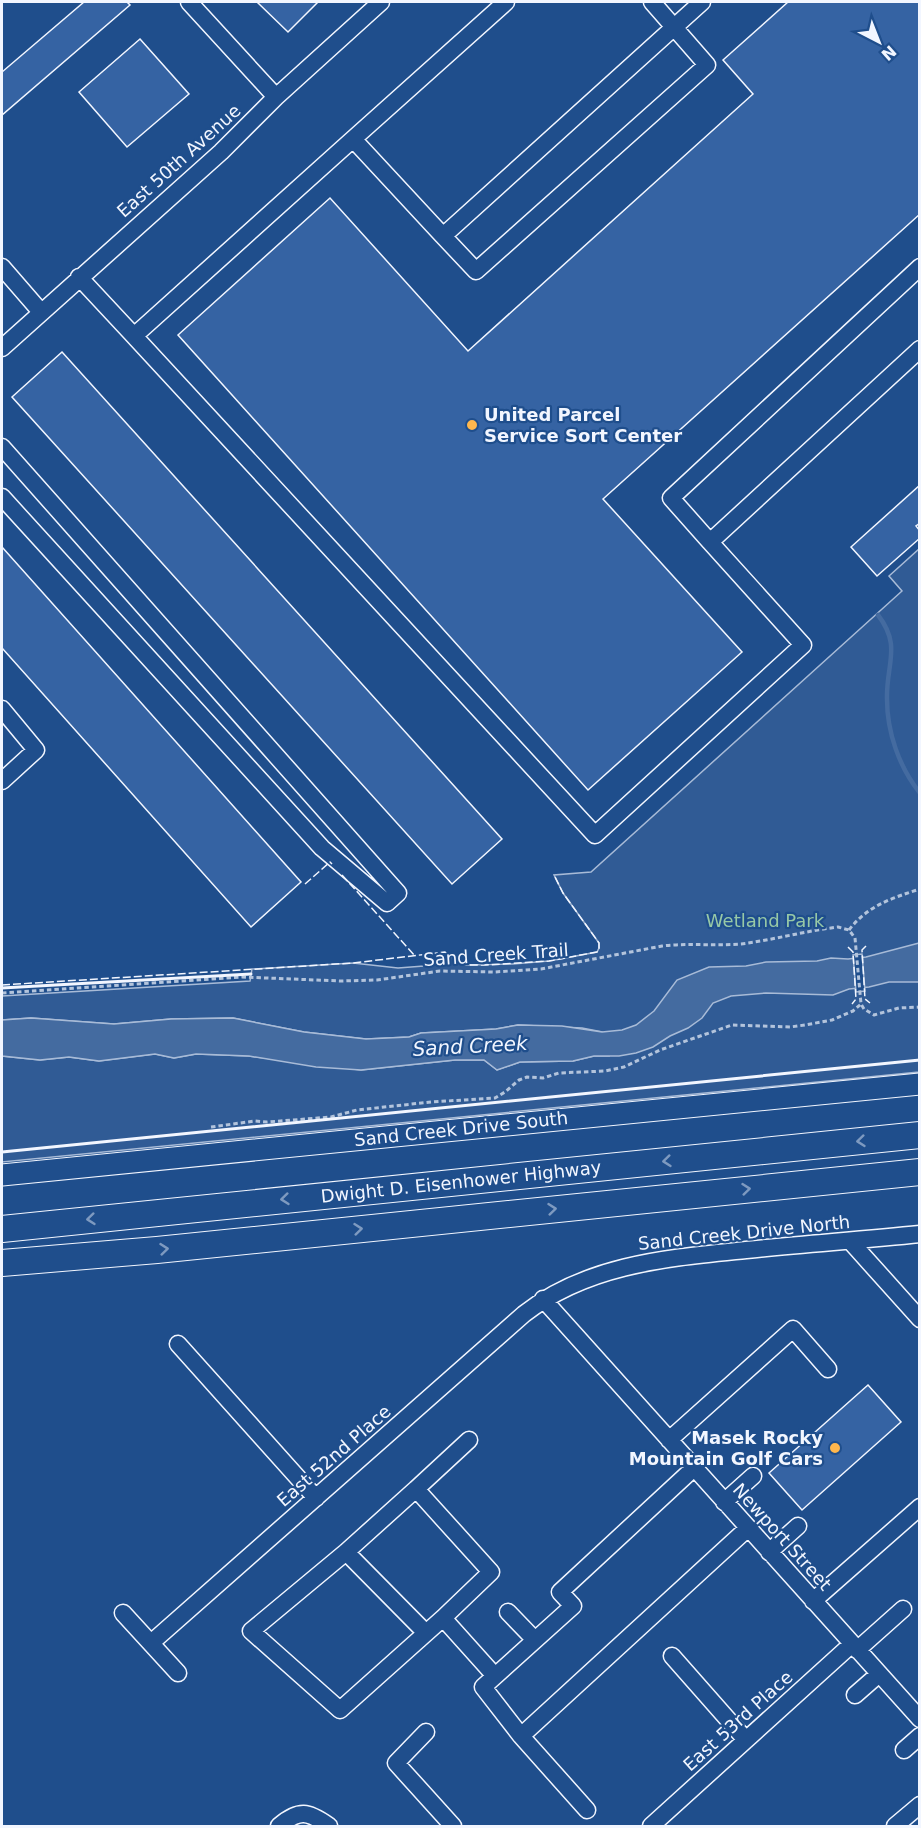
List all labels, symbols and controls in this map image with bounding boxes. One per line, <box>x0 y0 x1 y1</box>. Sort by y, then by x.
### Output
north arrow <box>849 12 909 72</box>
text: N <box>877 41 900 64</box>
street label: East 50th Avenue <box>113 100 245 221</box>
place label: United Parcel Service Sort Center <box>484 404 682 446</box>
marker: United Parcel Service Sort Center <box>465 418 479 432</box>
park label: Wetland Park <box>706 910 825 931</box>
street label: Sand Creek Trail <box>423 939 569 970</box>
water label: Sand Creek <box>412 1031 529 1061</box>
street label: Sand Creek Drive South <box>353 1107 569 1150</box>
one-way arrow <box>857 1134 866 1147</box>
one-way arrow <box>663 1155 672 1167</box>
street label: Dwight D. Eisenhower Highway <box>320 1156 603 1207</box>
one-way arrow <box>742 1183 751 1196</box>
one-way arrow <box>281 1192 290 1205</box>
one-way arrow <box>548 1204 557 1216</box>
street label: Sand Creek Drive North <box>637 1211 851 1254</box>
one-way arrow <box>87 1212 96 1225</box>
one-way arrow <box>354 1223 363 1236</box>
one-way arrow <box>160 1243 169 1256</box>
street label: East 52nd Place <box>272 1400 395 1511</box>
place label: Masek Rocky Mountain Golf Cars <box>629 1427 823 1469</box>
marker: Masek Rocky Mountain Golf Cars <box>828 1441 842 1455</box>
street label: Newport Street <box>729 1479 836 1594</box>
street label: East 53rd Place <box>679 1666 797 1775</box>

